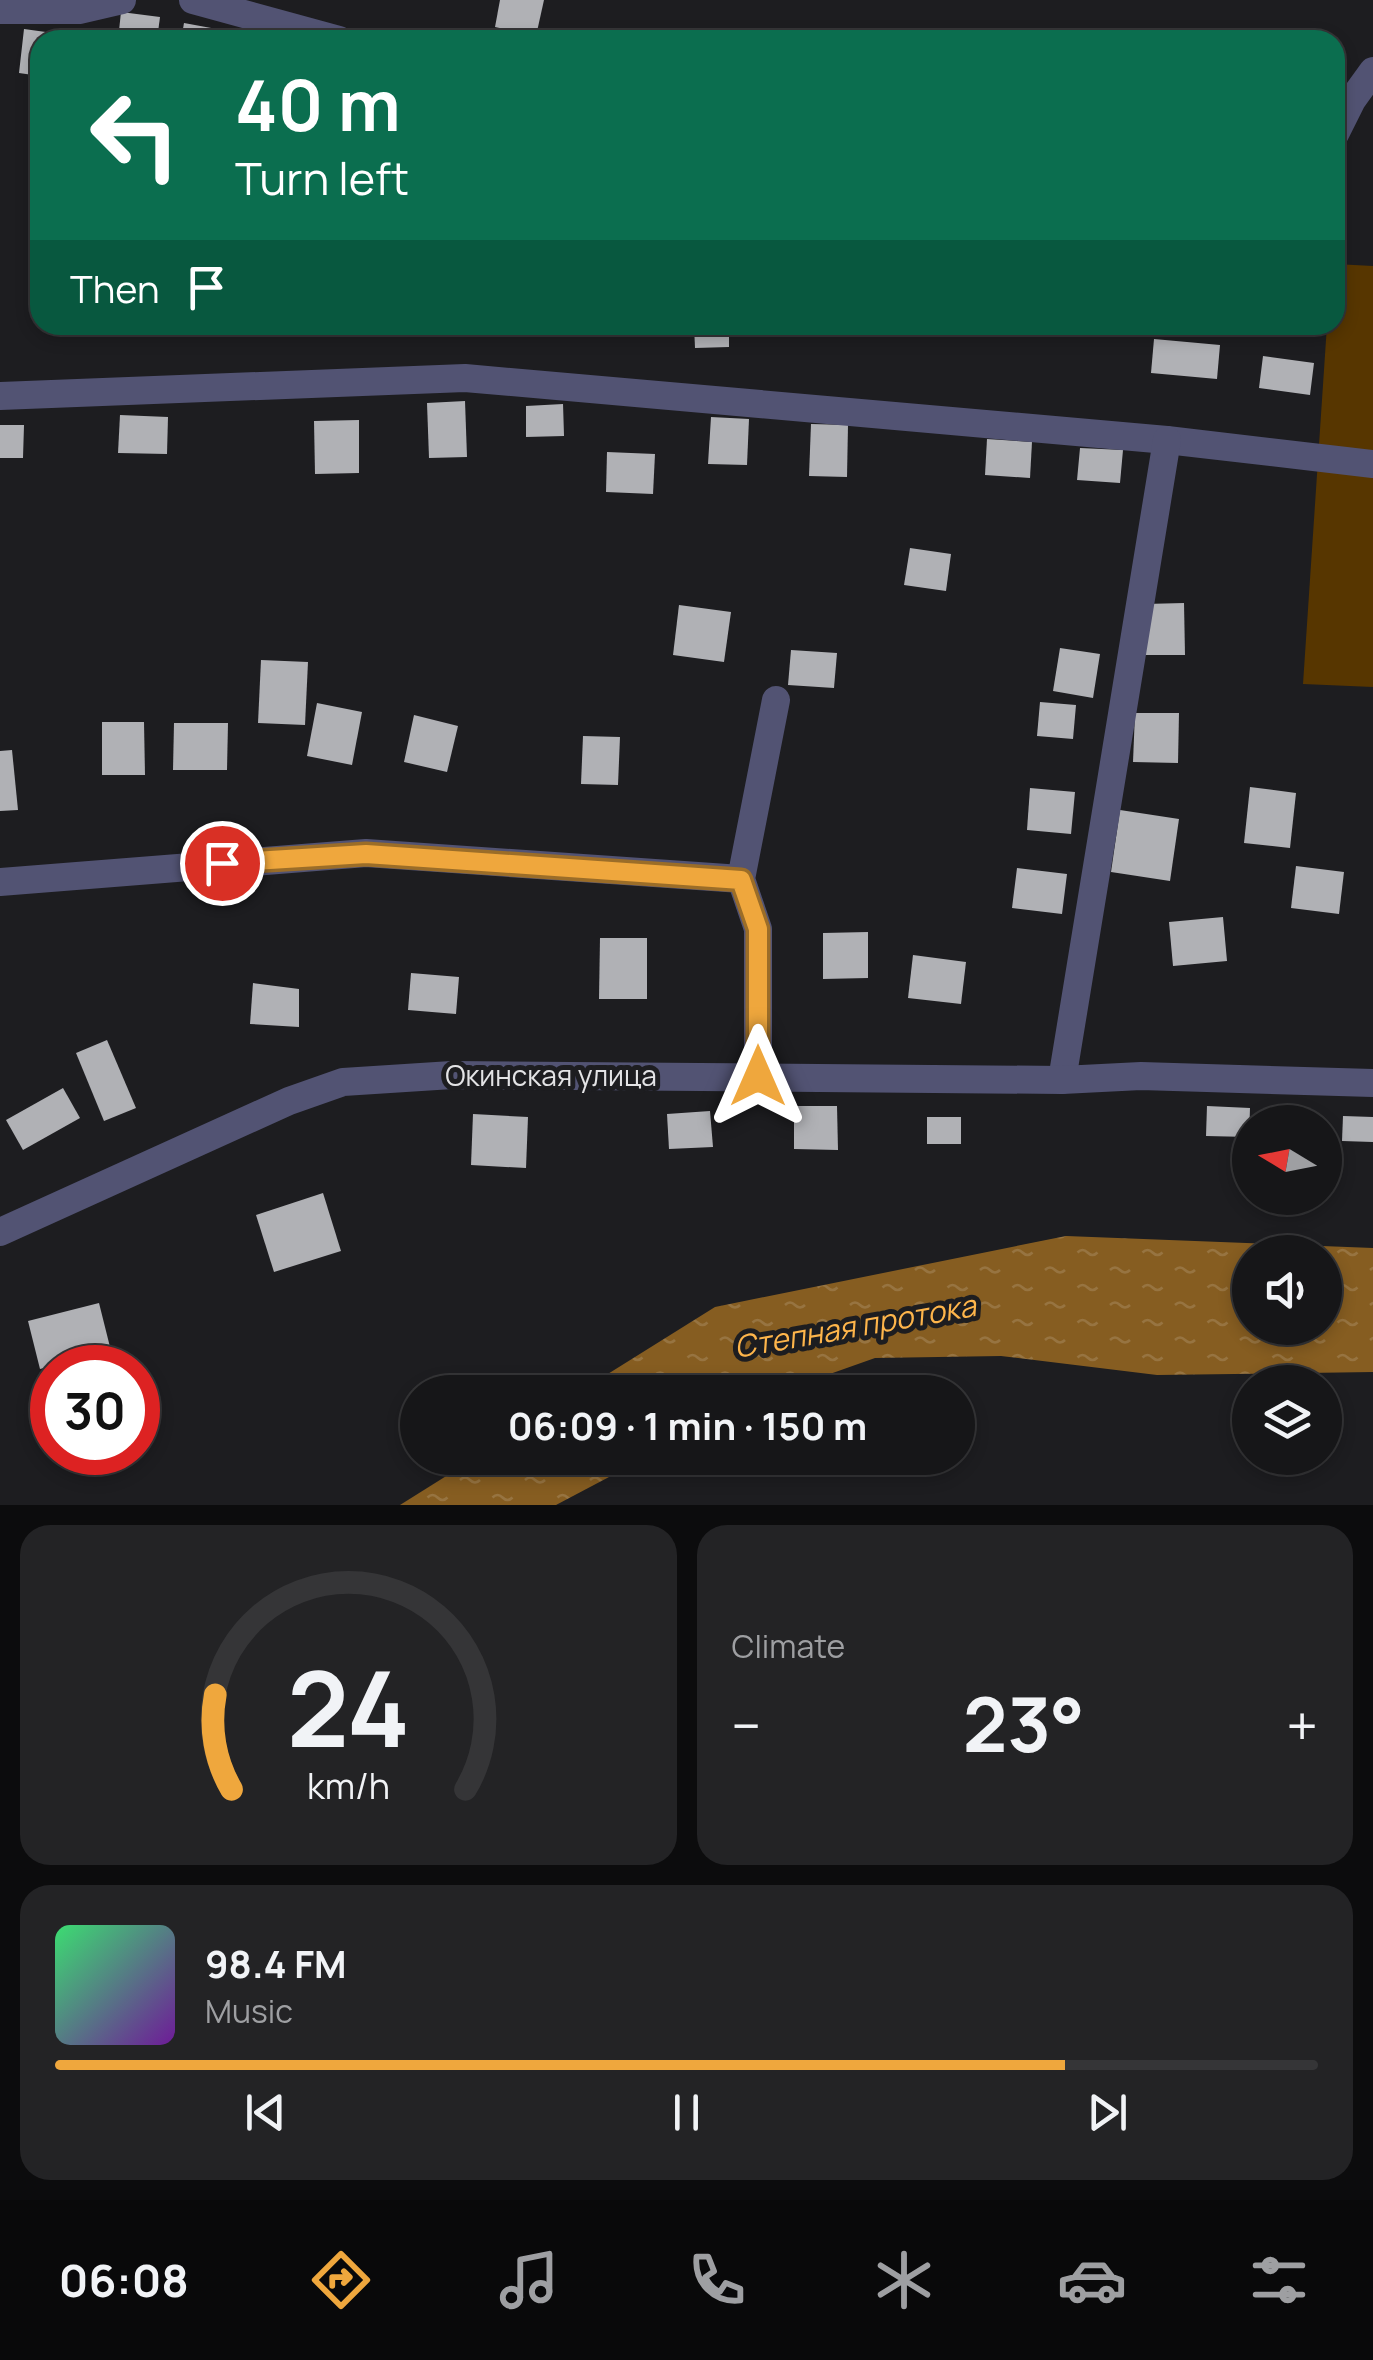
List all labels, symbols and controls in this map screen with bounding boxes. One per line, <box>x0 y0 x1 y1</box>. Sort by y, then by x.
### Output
text: 40 m <box>235 56 401 152</box>
icon: left <box>70 70 200 200</box>
text: Turn left <box>235 147 409 209</box>
icon: arrive <box>179 260 234 315</box>
text: Then <box>70 262 159 314</box>
pin <box>180 821 265 906</box>
icon: arrive <box>195 836 250 891</box>
position arrow <box>706 1024 810 1128</box>
street label: Окинская улица <box>445 1056 657 1094</box>
north arrow <box>1232 1105 1342 1215</box>
map controls <box>1232 1105 1342 1475</box>
button: sound <box>1232 1235 1342 1345</box>
water label: Степная протока <box>731 1284 980 1367</box>
speed limit sign: 30 <box>30 1345 160 1475</box>
button: layers <box>1232 1365 1342 1475</box>
text: 06:09 · 1 min · 150 m <box>508 1399 867 1451</box>
text: Climate <box>732 1624 845 1668</box>
text: 24 <box>287 1636 410 1778</box>
text: 23° <box>963 1672 1085 1775</box>
text: − <box>732 1687 761 1763</box>
text: + <box>1286 1687 1318 1763</box>
text: km/h <box>307 1761 390 1810</box>
text: 98.4 FM <box>205 1937 347 1989</box>
text: Music <box>205 1989 293 2033</box>
icon: previous <box>238 2085 293 2140</box>
icon: pause <box>659 2085 714 2140</box>
icon: next <box>1080 2085 1135 2140</box>
icon: directions <box>306 2245 376 2315</box>
icon: music <box>494 2245 564 2315</box>
icon: phone <box>682 2245 752 2315</box>
icon: climate <box>869 2245 939 2315</box>
icon: car <box>1057 2245 1127 2315</box>
icon: filters <box>1244 2245 1314 2315</box>
text: 06:08 <box>59 2249 189 2311</box>

